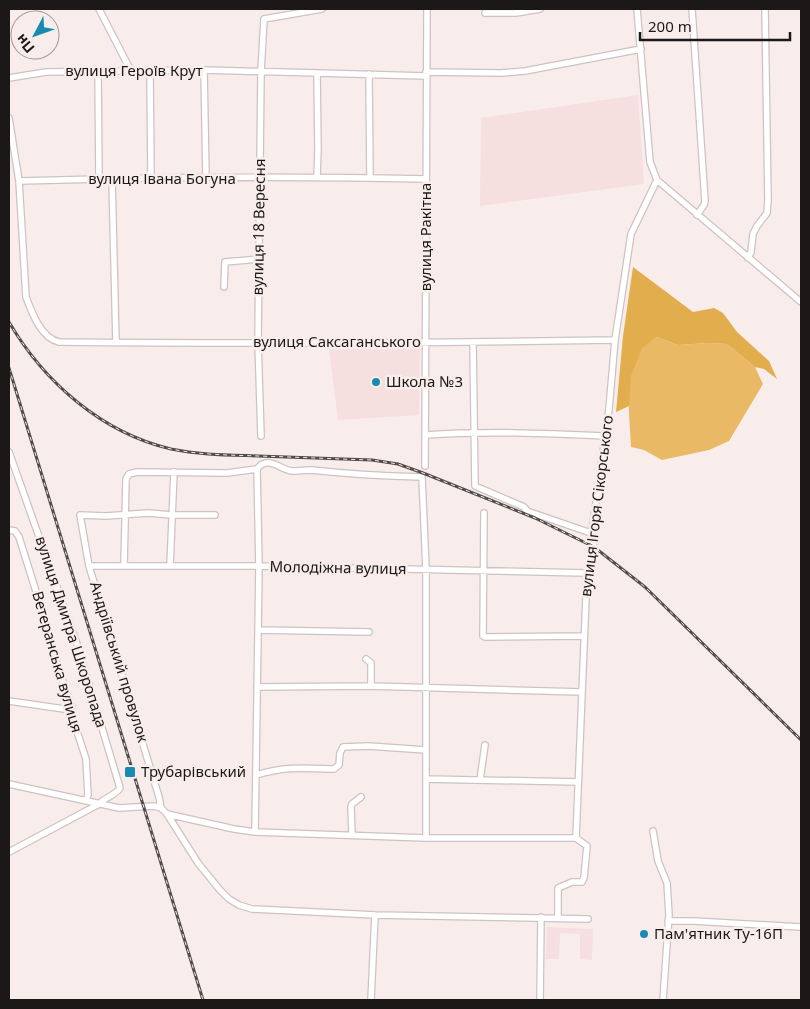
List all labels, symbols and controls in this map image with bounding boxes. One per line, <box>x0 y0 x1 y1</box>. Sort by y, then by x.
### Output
north arrow <box>10 10 60 60</box>
scale bar <box>640 10 790 42</box>
text: 200 m <box>648 16 692 36</box>
text: Пн <box>11 30 38 58</box>
street label: вулиця Героїв Крут <box>65 60 203 80</box>
street label: вулиця 18 Вересня <box>247 158 269 296</box>
street label: вулиця Івана Богуна <box>88 168 236 188</box>
street label: вулиця Ракітна <box>415 183 435 291</box>
street label: вулиця Саксаганського <box>253 331 421 351</box>
place label: Школа №3 <box>386 371 463 391</box>
marker: Школа №3 <box>370 376 382 388</box>
street label: вулиця Ігоря Сікорського <box>575 414 617 598</box>
street label: вулиця Дмитра Шкоропада <box>32 533 112 730</box>
street label: Молодіжна вулиця <box>269 556 407 578</box>
street label: Андріївський провулок <box>86 579 154 745</box>
street label: Ветеранська вулиця <box>28 589 88 735</box>
place label: Трубарівський <box>141 761 246 781</box>
marker: Трубарівський <box>123 765 137 779</box>
place label: Пам'ятник Ту-16П <box>654 923 783 943</box>
marker: Пам'ятник Ту-16П <box>638 928 650 940</box>

